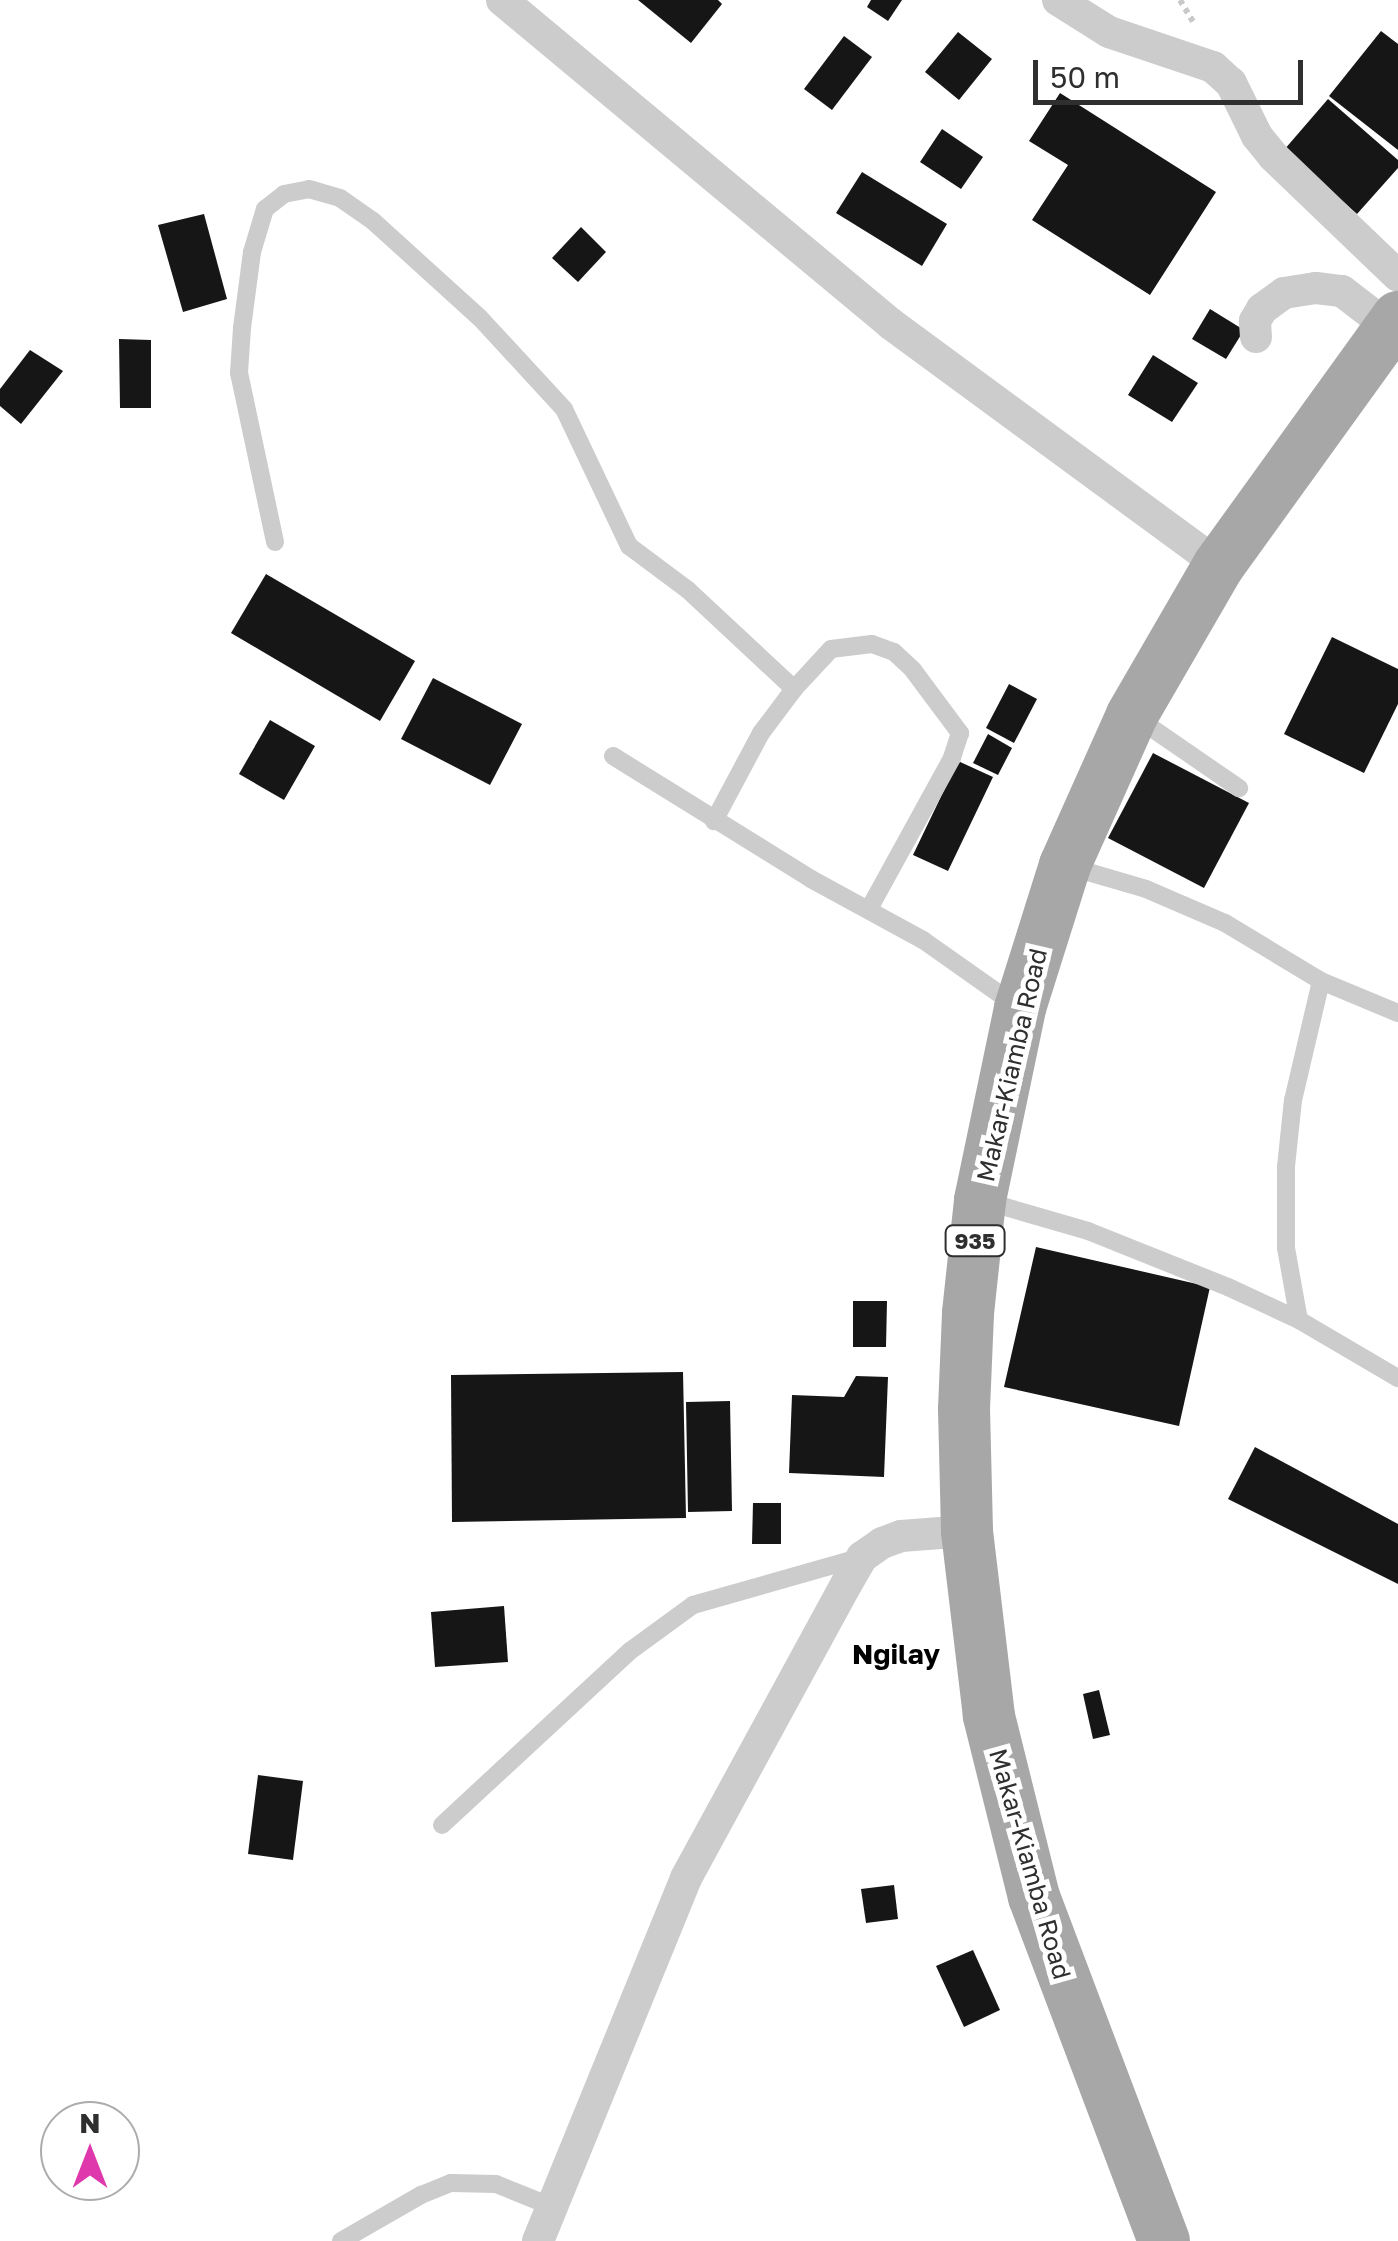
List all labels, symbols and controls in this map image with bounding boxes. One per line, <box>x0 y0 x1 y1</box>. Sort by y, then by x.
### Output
scale bar <box>1038 40 1308 102</box>
text: 50 m <box>1050 59 1120 95</box>
street label: Makar-Kiamba Road <box>971 945 1053 1185</box>
road number: 935 <box>942 1224 1008 1258</box>
district label: Ngilay <box>852 1637 940 1671</box>
street label: Makar-Kiamba Road <box>983 1745 1077 1983</box>
north arrow <box>40 2101 140 2201</box>
text: N <box>79 2106 101 2139</box>

